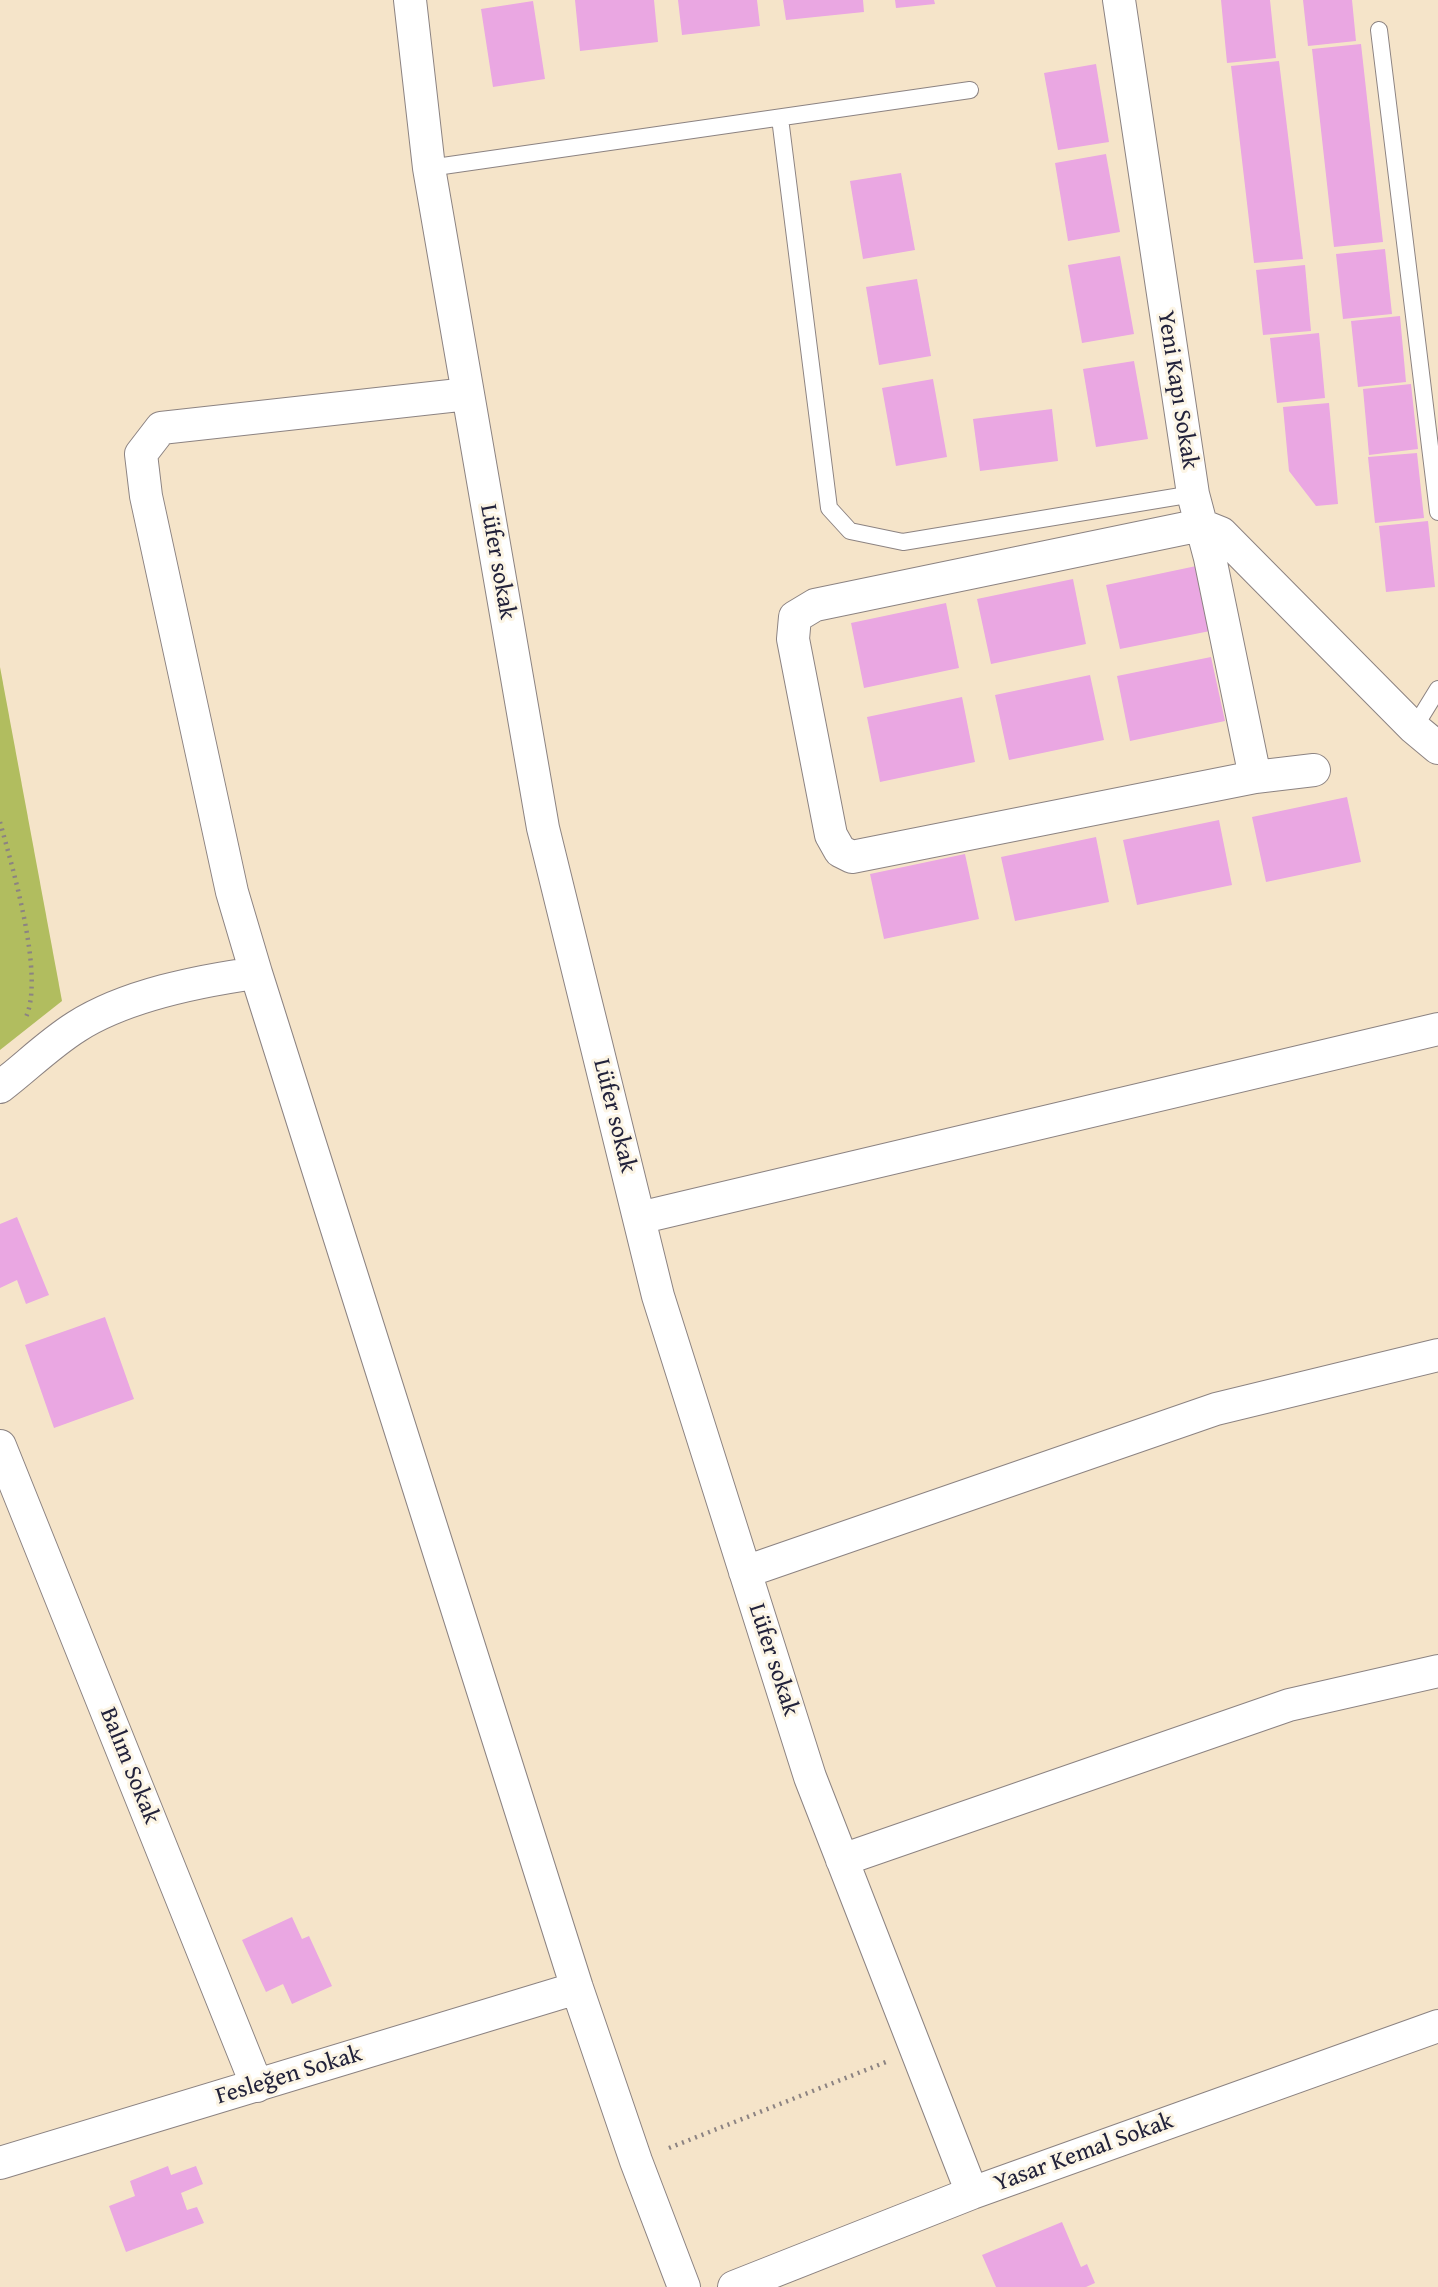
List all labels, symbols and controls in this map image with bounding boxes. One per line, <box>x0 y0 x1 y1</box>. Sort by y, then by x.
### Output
street label: Yeni Kapı Sokak <box>1150 309 1204 471</box>
street label: Lüfer sokak <box>473 502 521 622</box>
street label: Lüfer sokak <box>586 1056 642 1176</box>
street label: Lüfer sokak <box>741 1600 805 1720</box>
street label: Balım Sokak <box>93 1704 165 1828</box>
street label: Fesleğen Sokak <box>212 2040 366 2112</box>
street label: Yasar Kemal Sokak <box>991 2107 1177 2199</box>

